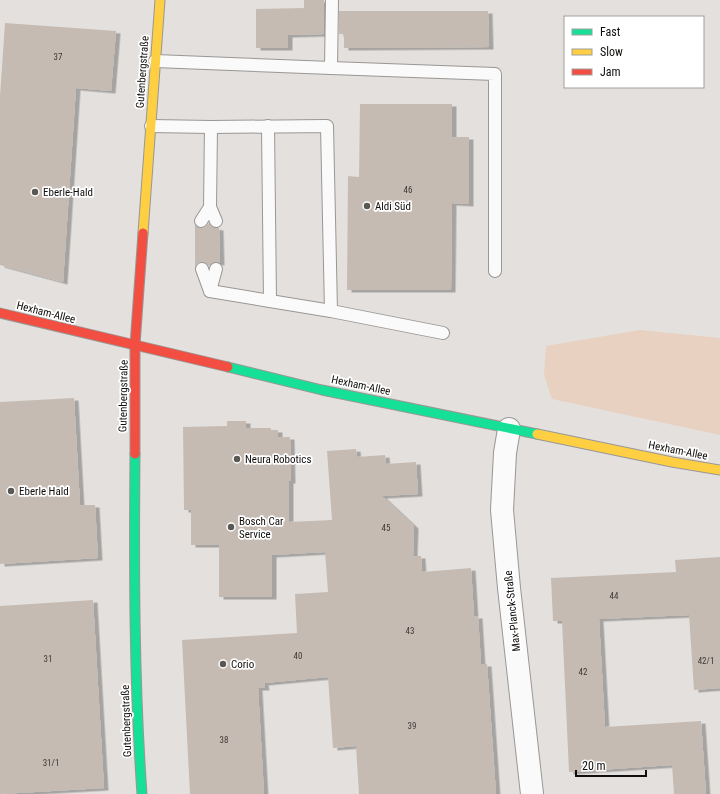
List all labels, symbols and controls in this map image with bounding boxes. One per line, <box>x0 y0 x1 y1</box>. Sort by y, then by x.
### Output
legend <box>564 16 704 88</box>
text: Fast <box>600 25 621 39</box>
street label: Gutenbergstraße <box>133 35 152 109</box>
text: Slow <box>600 45 623 59</box>
house number: 37 <box>54 52 63 62</box>
text: Jam <box>600 65 621 79</box>
house number: 46 <box>404 185 412 195</box>
place label: Eberle-Hald <box>43 186 93 199</box>
marker: Eberle-Hald <box>30 187 40 197</box>
place label: Aldi Süd <box>375 200 411 213</box>
marker: Aldi Süd <box>362 201 372 211</box>
street label: Hexham-Allee <box>15 299 77 326</box>
street label: Gutenbergstraße <box>116 360 131 432</box>
street label: Hexham-Allee <box>330 373 392 398</box>
street label: Hexham-Allee <box>647 438 709 463</box>
place label: Neura Robotics <box>245 453 311 466</box>
marker: Neura Robotics <box>232 454 242 464</box>
place label: Eberle Hald <box>19 485 69 498</box>
marker: Eberle Hald <box>6 486 16 496</box>
place label: Bosch Car Service <box>239 515 284 541</box>
marker: Bosch Car Service <box>226 522 236 532</box>
house number: 45 <box>382 523 391 533</box>
street label: Max-Planck-Straße <box>502 570 523 652</box>
house number: 44 <box>610 591 619 601</box>
house number: 43 <box>406 626 414 636</box>
house number: 40 <box>294 651 302 661</box>
house number: 31 <box>44 654 52 664</box>
house number: 42/1 <box>698 656 714 666</box>
place label: Corio <box>231 658 255 671</box>
marker: Corio <box>218 659 228 669</box>
house number: 42 <box>579 667 588 677</box>
street label: Gutenbergstraße <box>119 685 134 757</box>
house number: 39 <box>408 721 416 731</box>
house number: 38 <box>220 735 228 745</box>
scale bar <box>576 752 646 778</box>
house number: 31/1 <box>43 758 59 768</box>
text: 20 m <box>582 759 606 773</box>

